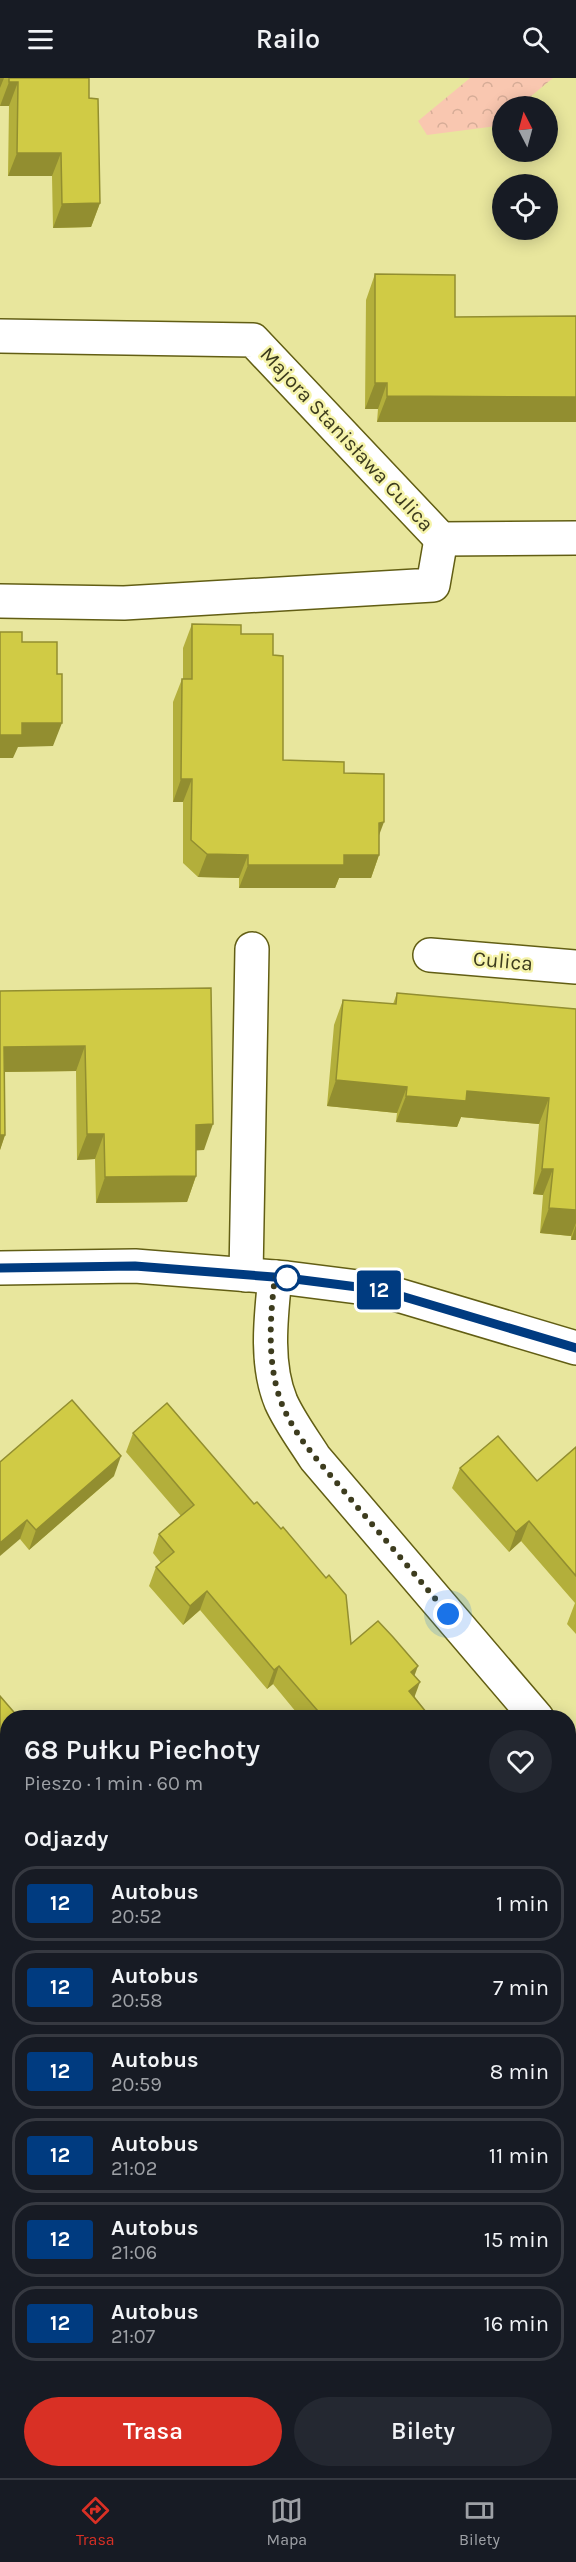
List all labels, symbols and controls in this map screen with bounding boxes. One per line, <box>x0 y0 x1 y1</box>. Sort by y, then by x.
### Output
icon: menu <box>24 23 57 56</box>
text: Railo <box>256 23 320 55</box>
icon: search <box>519 23 552 56</box>
north arrow <box>492 96 558 162</box>
map controls <box>492 96 558 240</box>
button: locate <box>492 174 558 240</box>
street label: Majora Stanisława Culica <box>255 342 439 536</box>
street label: Culica <box>472 946 534 976</box>
unlabelled marker <box>274 1265 300 1291</box>
line badge: 12 <box>352 1270 406 1310</box>
text: 12 <box>369 1278 389 1302</box>
your location <box>433 1599 463 1629</box>
button: heart <box>489 1730 552 1793</box>
text: 68 Pułku Piechoty <box>24 1733 260 1766</box>
text: Pieszo · 1 min · 60 m <box>24 1772 203 1795</box>
text: Odjazdy <box>24 1826 108 1852</box>
text: Autobus <box>111 1879 199 1905</box>
text: 12 <box>50 1891 70 1915</box>
text: 1 min <box>496 1891 549 1917</box>
text: 20:52 <box>111 1905 162 1928</box>
text: Autobus <box>111 1963 199 1989</box>
text: 12 <box>50 1975 70 1999</box>
text: 7 min <box>493 1975 549 2001</box>
text: 20:58 <box>111 1989 163 2012</box>
text: Autobus <box>111 2047 199 2073</box>
text: 12 <box>50 2059 70 2083</box>
text: 8 min <box>490 2059 549 2085</box>
text: 20:59 <box>111 2073 162 2096</box>
text: Autobus <box>111 2131 199 2157</box>
text: 12 <box>50 2143 70 2167</box>
text: 11 min <box>489 2143 549 2169</box>
text: 21:02 <box>111 2157 157 2180</box>
text: Autobus <box>111 2215 199 2241</box>
text: 12 <box>50 2227 70 2251</box>
text: 15 min <box>484 2227 549 2253</box>
text: 21:06 <box>111 2241 157 2264</box>
text: Autobus <box>111 2299 199 2325</box>
text: 12 <box>50 2311 70 2335</box>
text: 16 min <box>483 2311 549 2337</box>
text: 21:07 <box>111 2325 155 2348</box>
button: Trasa <box>24 2397 282 2466</box>
button: Bilety <box>294 2397 552 2466</box>
tab: Trasa <box>76 2494 115 2549</box>
tab: Mapa <box>267 2494 307 2549</box>
tab: Bilety <box>459 2494 500 2549</box>

